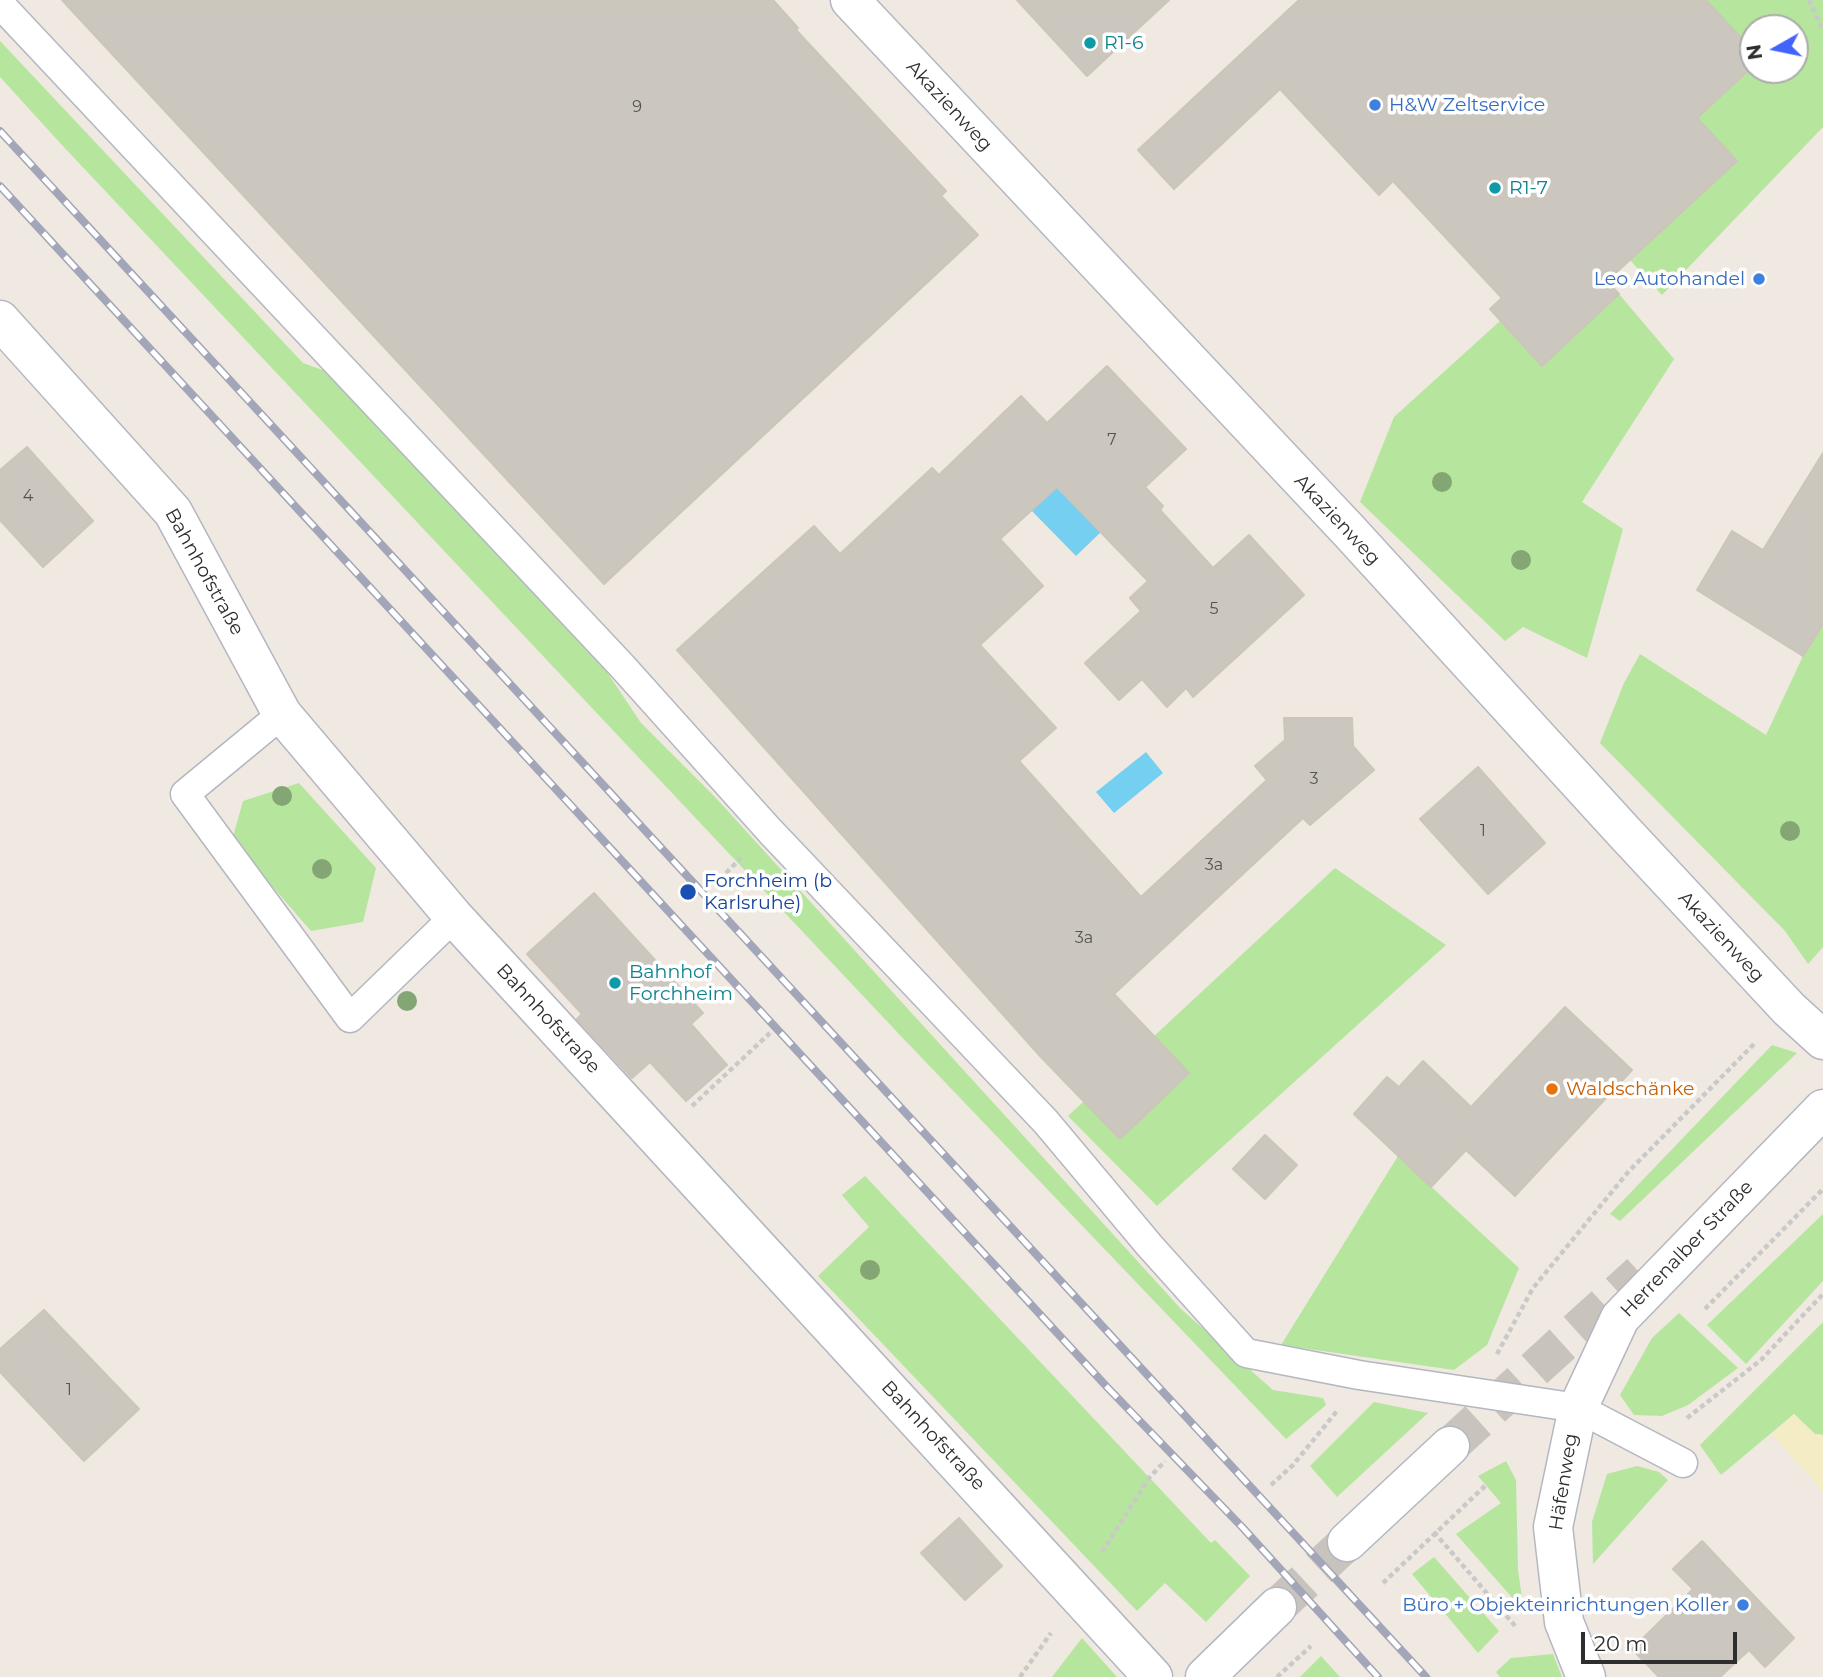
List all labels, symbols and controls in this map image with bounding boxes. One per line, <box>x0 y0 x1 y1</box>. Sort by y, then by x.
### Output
north arrow <box>1739 14 1809 84</box>
place label: R1-6 <box>1104 32 1144 54</box>
marker: R1-6 <box>1082 35 1098 51</box>
text: N <box>1742 43 1767 61</box>
street label: Akazienweg <box>901 56 997 156</box>
place label: H&W Zeltservice <box>1389 94 1545 116</box>
house number: 9 <box>632 97 642 117</box>
marker: H&W Zeltservice <box>1367 97 1383 113</box>
place label: R1-7 <box>1509 177 1548 199</box>
marker: R1-7 <box>1487 180 1503 196</box>
place label: Leo Autohandel <box>1594 268 1745 290</box>
marker: Leo Autohandel <box>1751 271 1767 287</box>
house number: 7 <box>1107 430 1117 450</box>
street label: Akazienweg <box>1289 470 1385 570</box>
house number: 4 <box>23 486 33 506</box>
street label: Bahnhofstraße <box>160 505 248 639</box>
house number: 5 <box>1209 599 1219 619</box>
house number: 3 <box>1309 769 1319 789</box>
house number: 1 <box>1480 821 1486 841</box>
house number: 3a <box>1205 855 1223 875</box>
place label: Forchheim (b Karlsruhe) <box>704 870 832 914</box>
marker: Forchheim (b Karlsruhe) <box>678 882 698 902</box>
street label: Akazienweg <box>1673 887 1769 987</box>
house number: 3a <box>1075 928 1093 948</box>
street label: Bahnhofstraße <box>491 959 605 1079</box>
place label: Bahnhof Forchheim <box>629 961 733 1005</box>
marker: Bahnhof Forchheim <box>607 975 623 991</box>
place label: Waldschänke <box>1566 1078 1694 1100</box>
marker: Waldschänke <box>1544 1081 1560 1097</box>
street label: Herrenalber Straße <box>1616 1176 1758 1322</box>
street label: Bahnhofstraße <box>876 1376 990 1496</box>
house number: 1 <box>66 1380 72 1400</box>
street label: Häfenweg <box>1545 1432 1583 1532</box>
place label: Büro + Objekteinrichtungen Koller <box>1402 1594 1729 1616</box>
marker: Büro + Objekteinrichtungen Koller <box>1735 1597 1751 1613</box>
scale bar <box>1585 1618 1741 1662</box>
text: 20 m <box>1594 1631 1648 1656</box>

